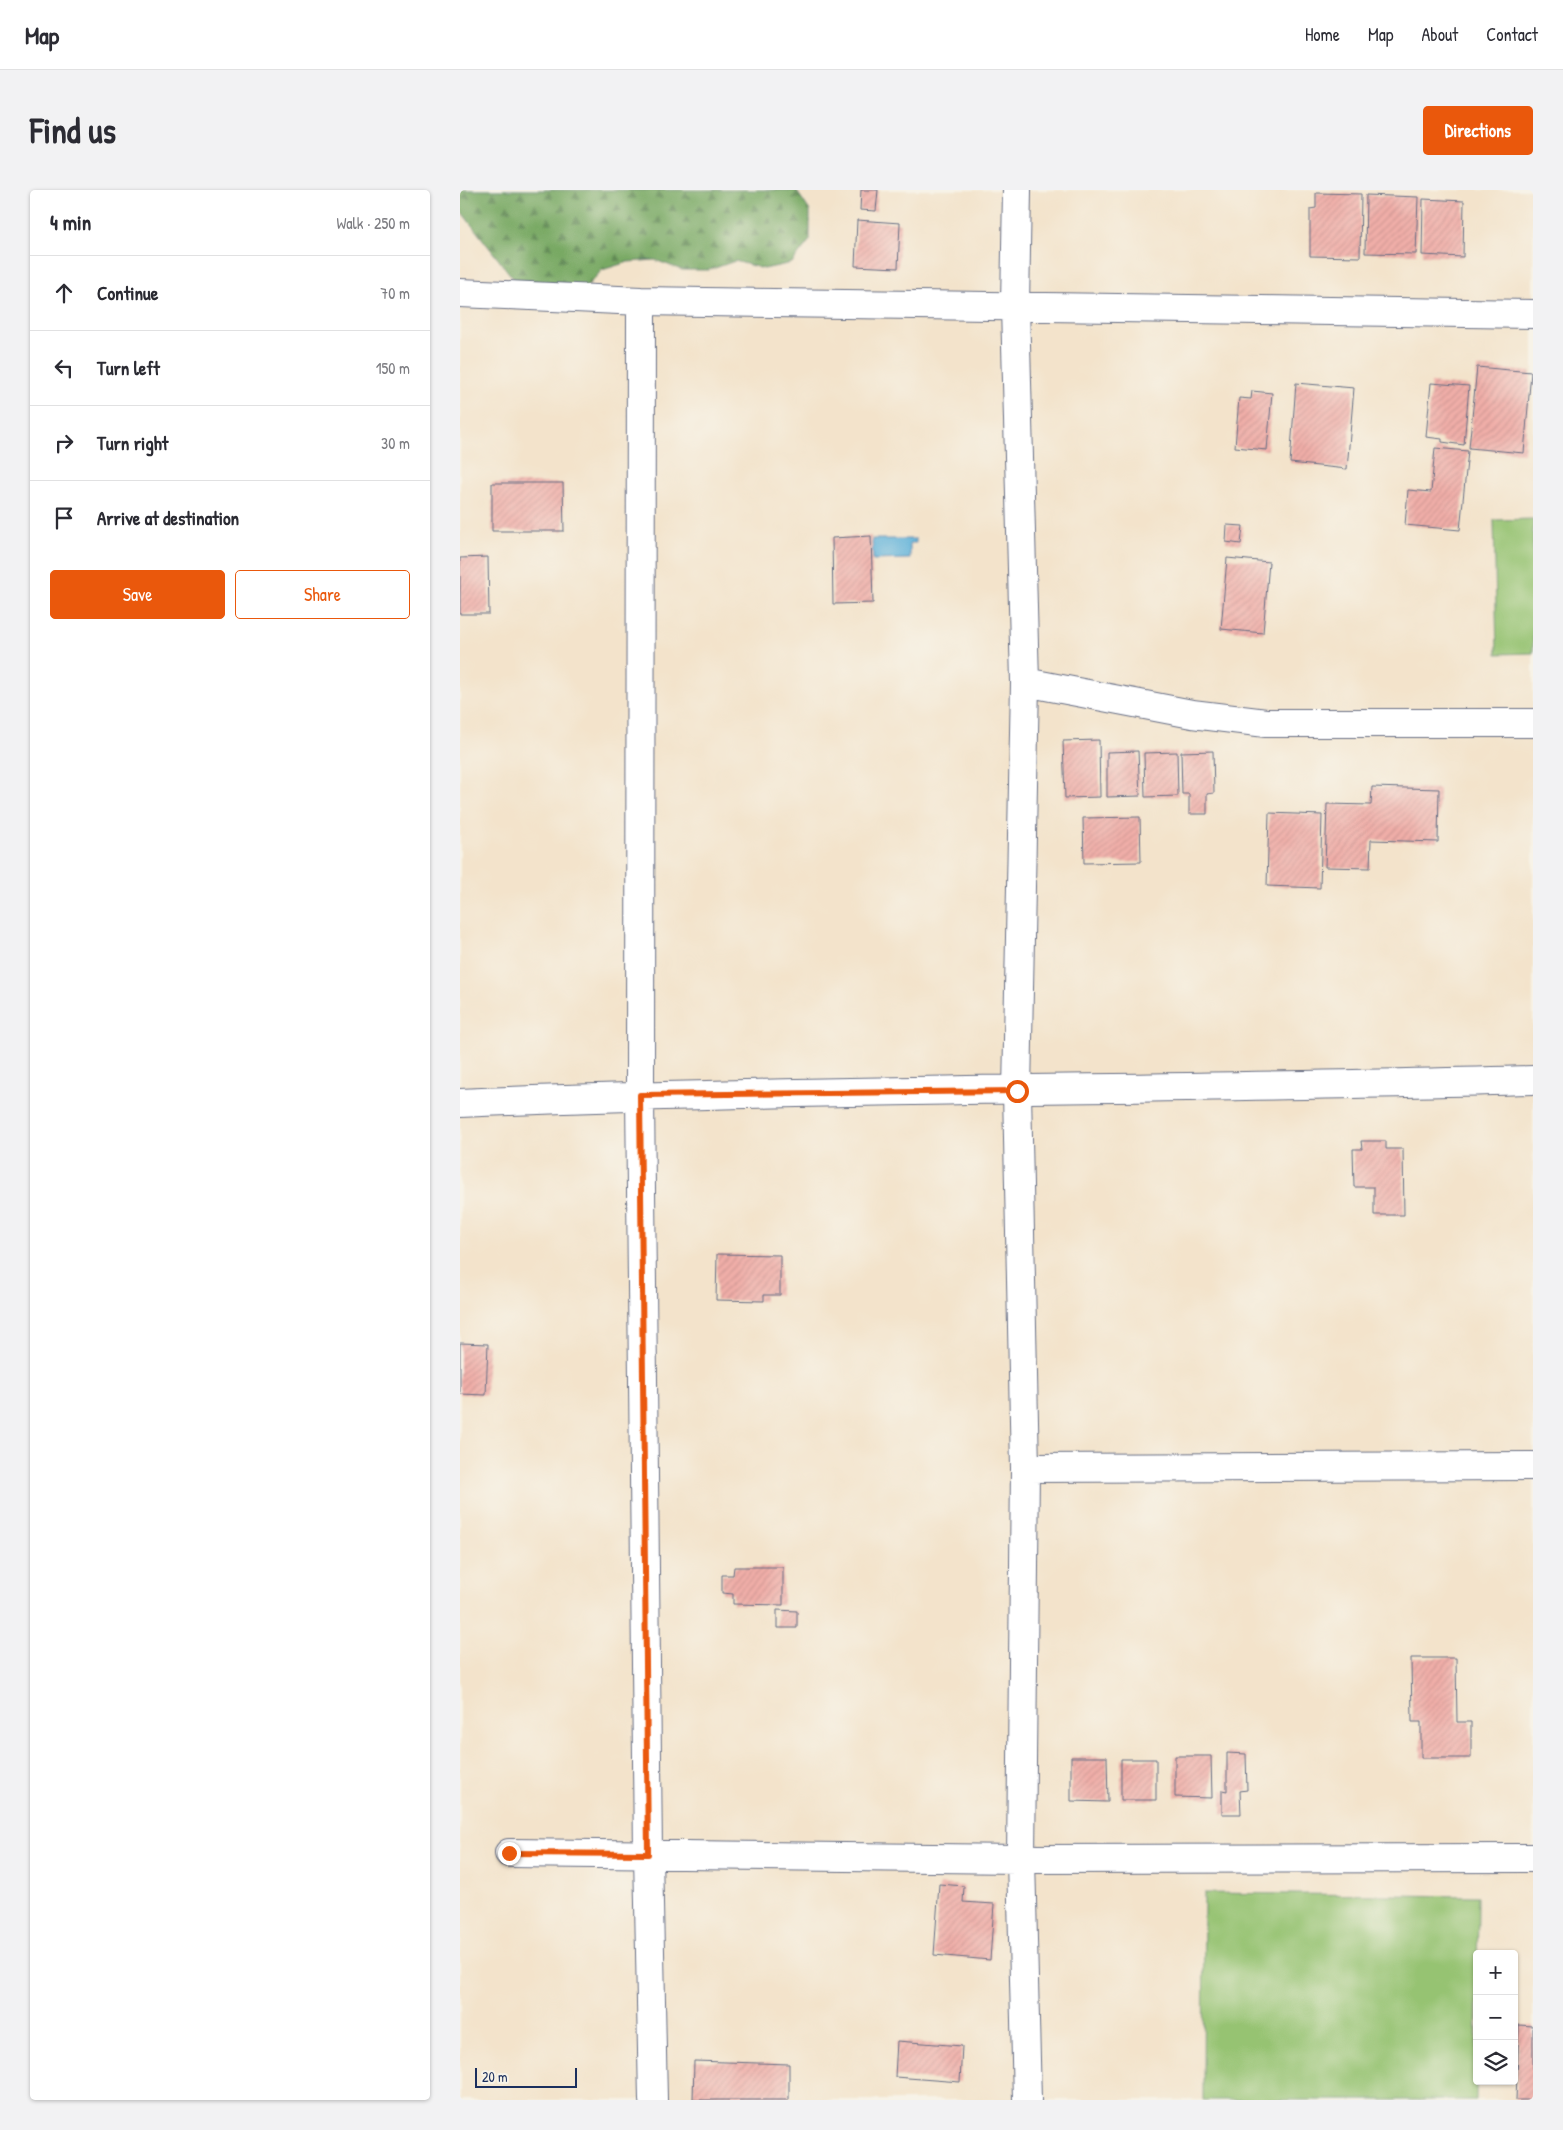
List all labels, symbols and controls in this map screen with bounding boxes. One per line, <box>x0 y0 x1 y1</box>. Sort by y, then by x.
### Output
text: Map <box>25 19 59 51</box>
text: Home <box>1305 22 1340 47</box>
text: Map <box>1368 22 1393 47</box>
text: About <box>1421 22 1458 47</box>
text: Contact <box>1486 22 1538 47</box>
button: Directions <box>1423 106 1533 155</box>
text: Find us <box>30 107 116 154</box>
text: 4 min <box>50 208 91 237</box>
text: Walk · 250 m <box>336 212 410 234</box>
icon: ahead <box>50 279 78 307</box>
text: Continue <box>97 280 158 306</box>
text: 70 m <box>380 282 410 304</box>
icon: left <box>50 354 78 382</box>
text: Turn left <box>97 355 160 381</box>
text: 150 m <box>376 357 410 379</box>
icon: right <box>50 429 78 457</box>
text: Turn right <box>97 430 168 456</box>
text: 30 m <box>381 432 410 454</box>
icon: arrive <box>50 504 78 532</box>
text: Arrive at destination <box>97 505 239 531</box>
button: Save <box>50 570 225 619</box>
button: Share <box>235 570 410 619</box>
route start <box>1006 1080 1029 1103</box>
route end <box>498 1842 521 1865</box>
map controls <box>1473 1950 1518 2085</box>
button: + <box>1473 1950 1518 1995</box>
button: − <box>1473 1995 1518 2040</box>
button: layers <box>1473 2040 1518 2085</box>
scale bar <box>475 2065 578 2088</box>
text: 20 m <box>482 2067 508 2086</box>

